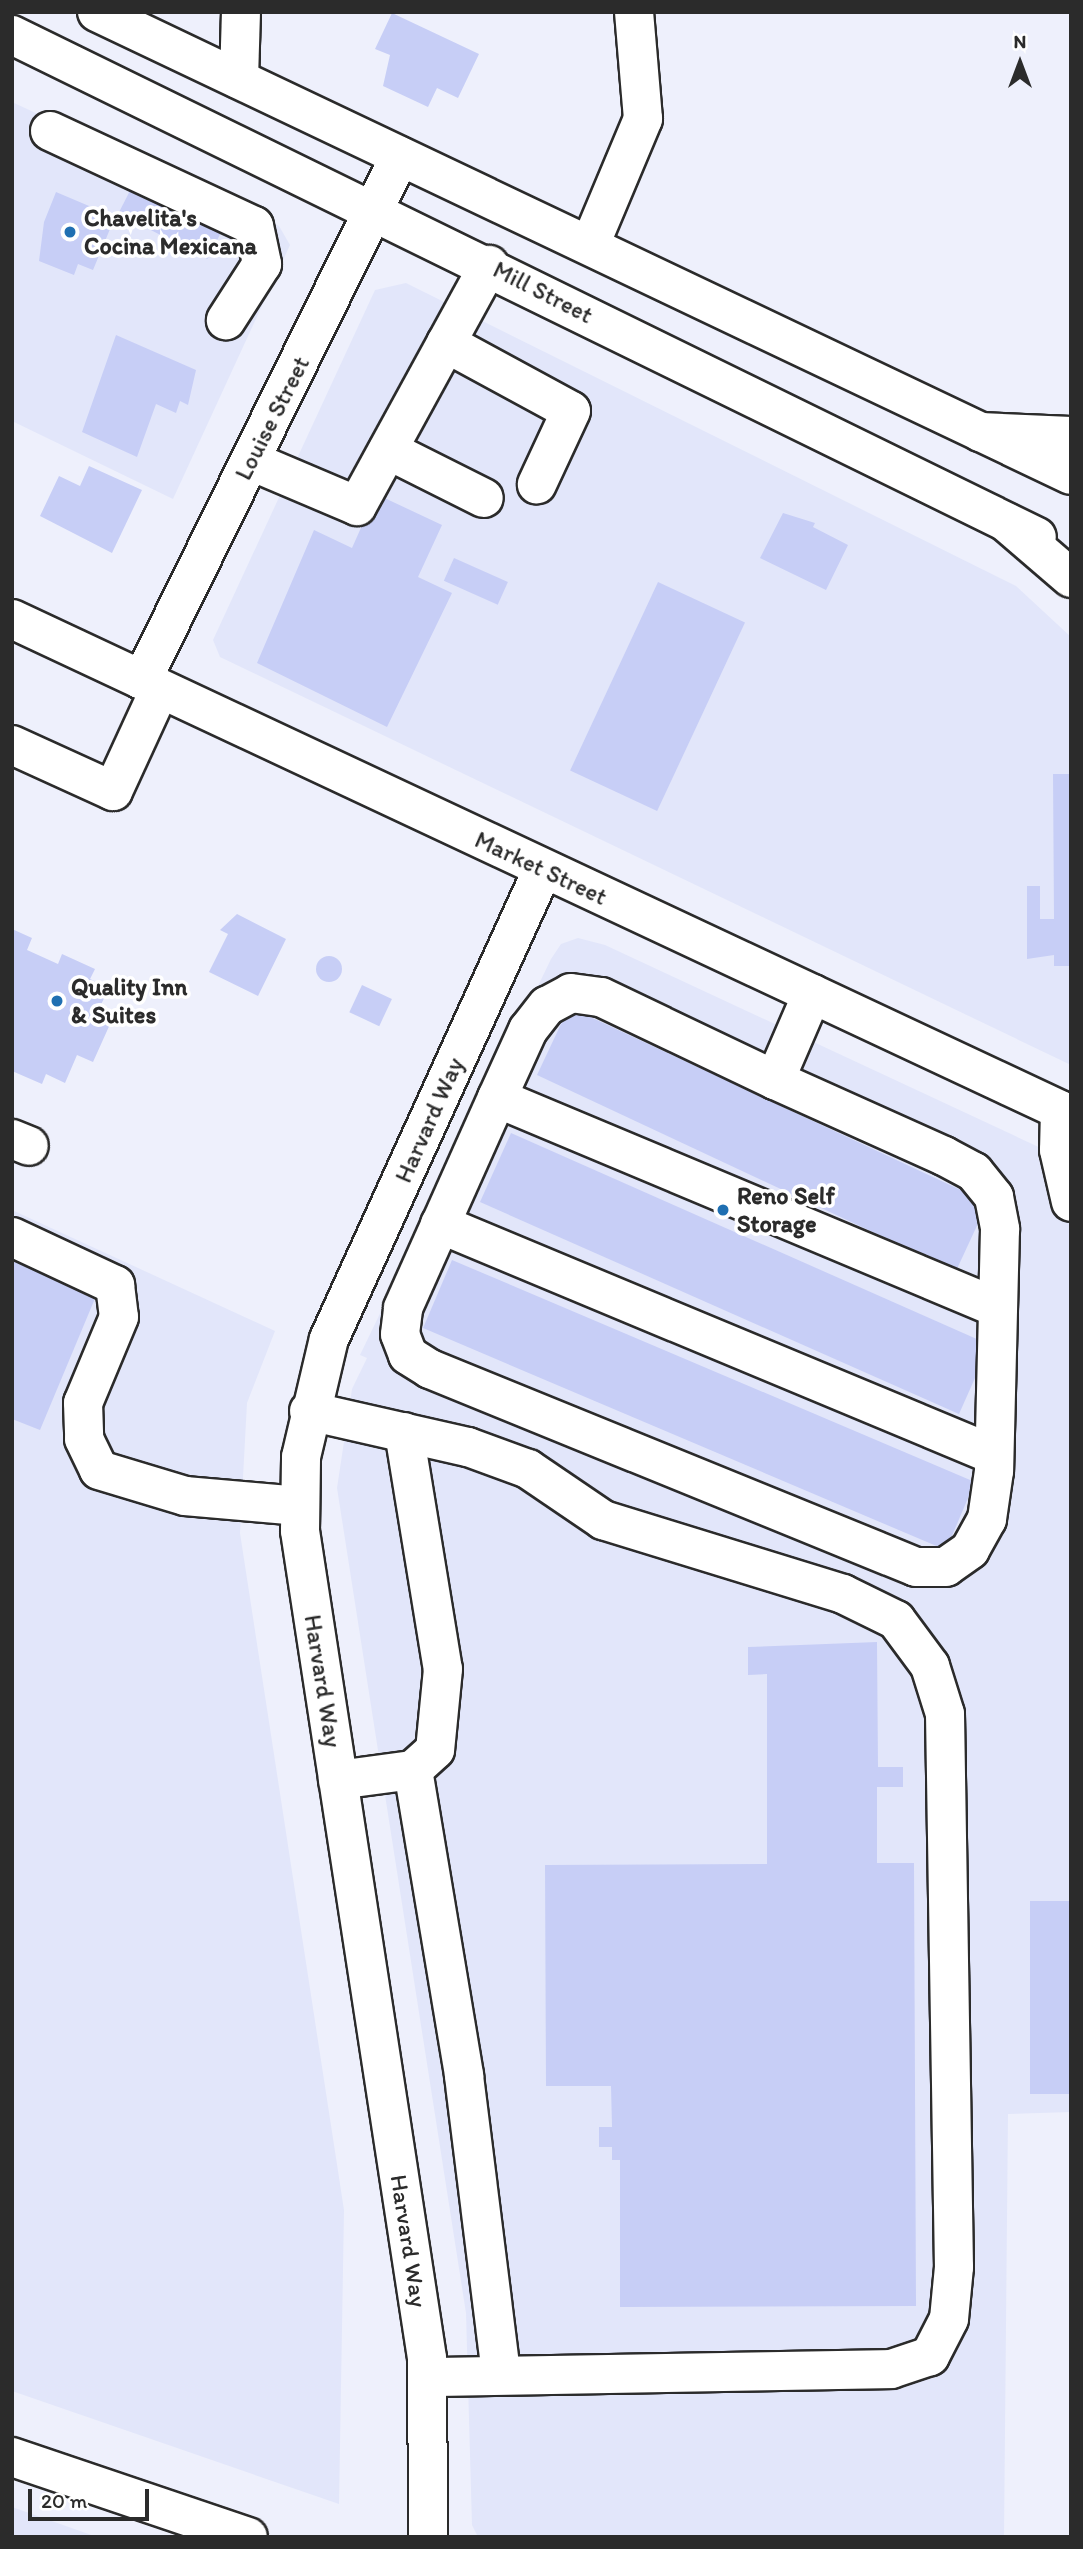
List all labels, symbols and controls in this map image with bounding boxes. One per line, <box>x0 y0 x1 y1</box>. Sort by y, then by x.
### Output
north arrow <box>985 28 1055 98</box>
text: N <box>1014 30 1026 53</box>
place label: Chavelita's Cocina Mexicana <box>84 204 258 260</box>
marker: Chavelita's Cocina Mexicana <box>62 224 78 240</box>
street label: Mill Street <box>489 255 597 329</box>
street label: Louise Street <box>229 352 315 484</box>
street label: Market Street <box>470 825 612 911</box>
place label: Quality Inn & Suites <box>71 973 187 1029</box>
marker: Quality Inn & Suites <box>49 993 65 1009</box>
street label: Harvard Way <box>389 1053 469 1187</box>
place label: Reno Self Storage <box>737 1182 835 1238</box>
marker: Reno Self Storage <box>715 1202 731 1218</box>
street label: Harvard Way <box>298 1613 348 1749</box>
street label: Harvard Way <box>384 2173 434 2309</box>
scale bar <box>32 2476 152 2520</box>
text: 20 m <box>41 2488 87 2513</box>

